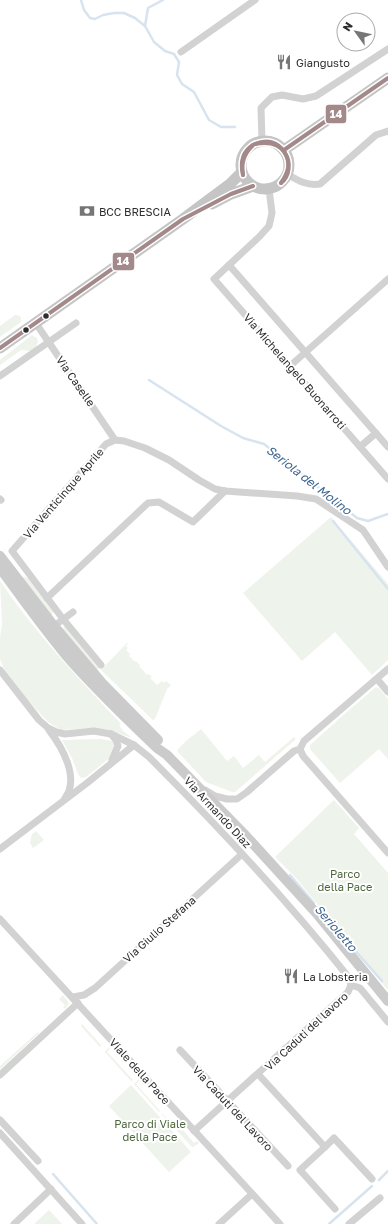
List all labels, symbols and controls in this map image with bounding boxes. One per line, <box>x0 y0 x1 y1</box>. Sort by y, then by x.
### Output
north arrow <box>336 12 376 52</box>
text: N <box>339 19 355 33</box>
restaurant icon: Giangusto <box>275 53 293 71</box>
place label: Giangusto <box>296 56 350 69</box>
line badge: 14 <box>325 104 347 124</box>
text: 14 <box>330 107 342 120</box>
bank icon: BCC BRESCIA <box>78 202 96 220</box>
place label: BCC BRESCIA <box>99 205 172 218</box>
line badge: 14 <box>112 252 135 271</box>
text: 14 <box>117 254 129 267</box>
street label: Via Michelangelo Buonarroti <box>241 310 349 432</box>
unlabelled marker <box>41 311 51 321</box>
unlabelled marker <box>21 325 31 335</box>
street label: Via Caselle <box>54 353 98 409</box>
water label: Seriola del Molino <box>264 442 355 518</box>
street label: Via Venticinque Aprile <box>20 445 106 541</box>
street label: Via Armando Diaz <box>182 774 254 850</box>
park label: Parco della Pace <box>318 867 372 893</box>
street label: Via Giulio Stefana <box>120 893 198 965</box>
water label: Serioletto <box>312 902 361 955</box>
restaurant icon: La Lobsteria <box>282 967 300 985</box>
place label: La Lobsteria <box>303 970 368 983</box>
street label: Via Caduti del lavoro <box>262 989 350 1073</box>
street label: Viale della Pace <box>107 1035 173 1107</box>
street label: Via Caduti del Lavoro <box>190 1063 276 1154</box>
park label: Parco di Viale della Pace <box>114 1117 186 1143</box>

